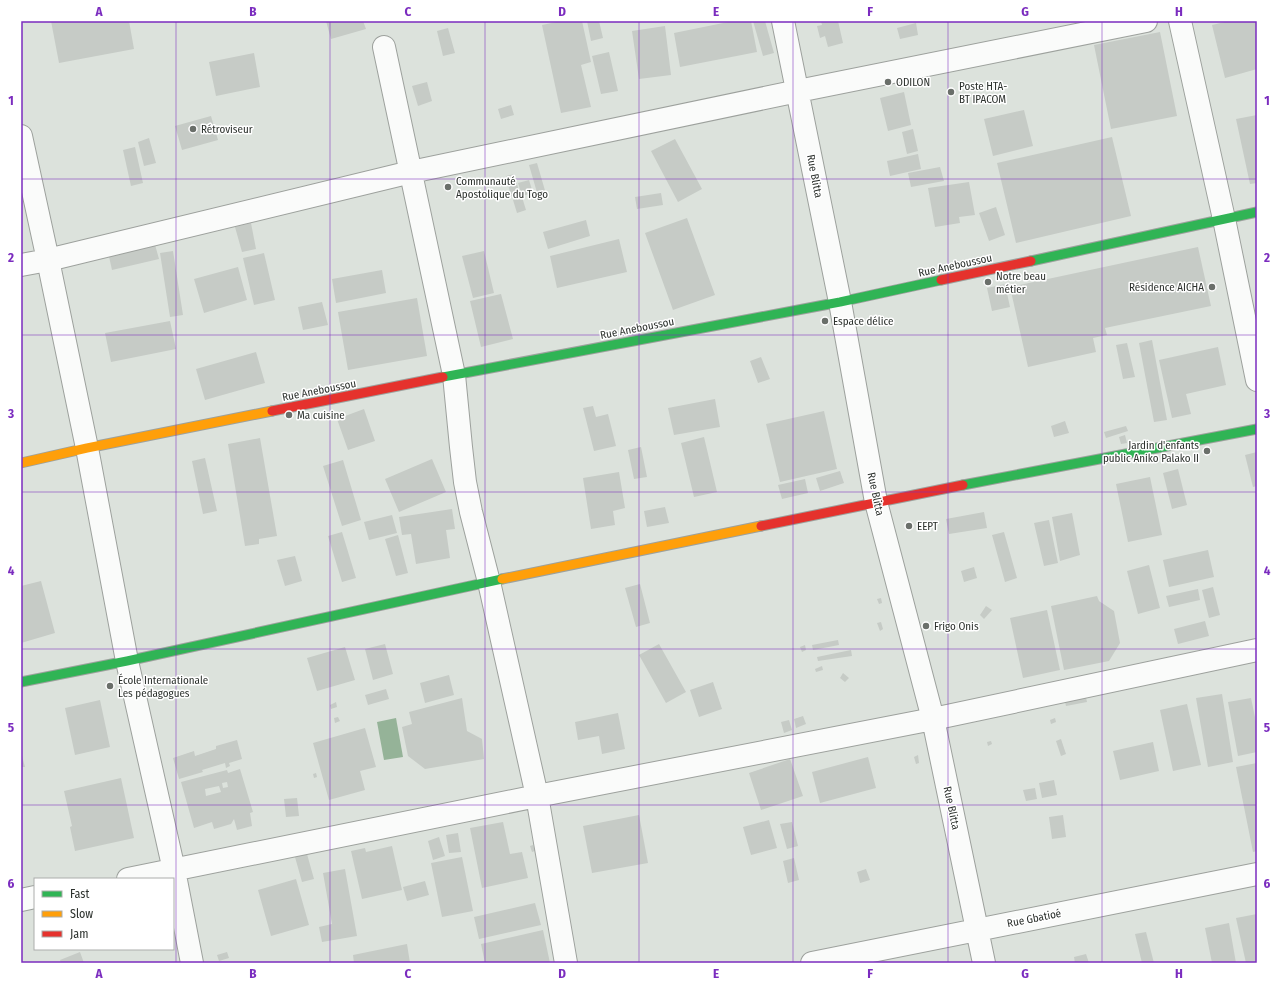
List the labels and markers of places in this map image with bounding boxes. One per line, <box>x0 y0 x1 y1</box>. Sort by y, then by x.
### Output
place label: ODILON <box>896 76 930 89</box>
marker: ODILON <box>883 77 893 87</box>
place label: Poste HTA- BT IPACOM <box>959 80 1007 106</box>
marker: Poste HTA- BT IPACOM <box>946 87 956 97</box>
place label: Rétroviseur <box>201 123 253 136</box>
marker: Rétroviseur <box>188 124 198 134</box>
place label: Communauté Apostolique du Togo <box>456 175 548 201</box>
marker: Communauté Apostolique du Togo <box>443 182 453 192</box>
place label: Notre beau métier <box>996 270 1046 296</box>
marker: Notre beau métier <box>983 277 993 287</box>
place label: Résidence AICHA <box>1129 281 1204 294</box>
marker: Résidence AICHA <box>1207 282 1217 292</box>
place label: Espace délice <box>833 315 893 328</box>
marker: Espace délice <box>820 316 830 326</box>
place label: Ma cuisine <box>297 409 345 422</box>
marker: Ma cuisine <box>284 410 294 420</box>
place label: Jardin d'enfants public Aniko Palako II <box>1103 439 1199 465</box>
marker: Jardin d'enfants public Aniko Palako II <box>1202 446 1212 456</box>
place label: EEPT <box>917 520 939 533</box>
marker: EEPT <box>904 521 914 531</box>
place label: Frigo Onis <box>934 620 979 633</box>
marker: Frigo Onis <box>921 621 931 631</box>
place label: École Internationale Les pédagogues <box>118 673 208 700</box>
marker: École Internationale Les pédagogues <box>105 681 115 691</box>

